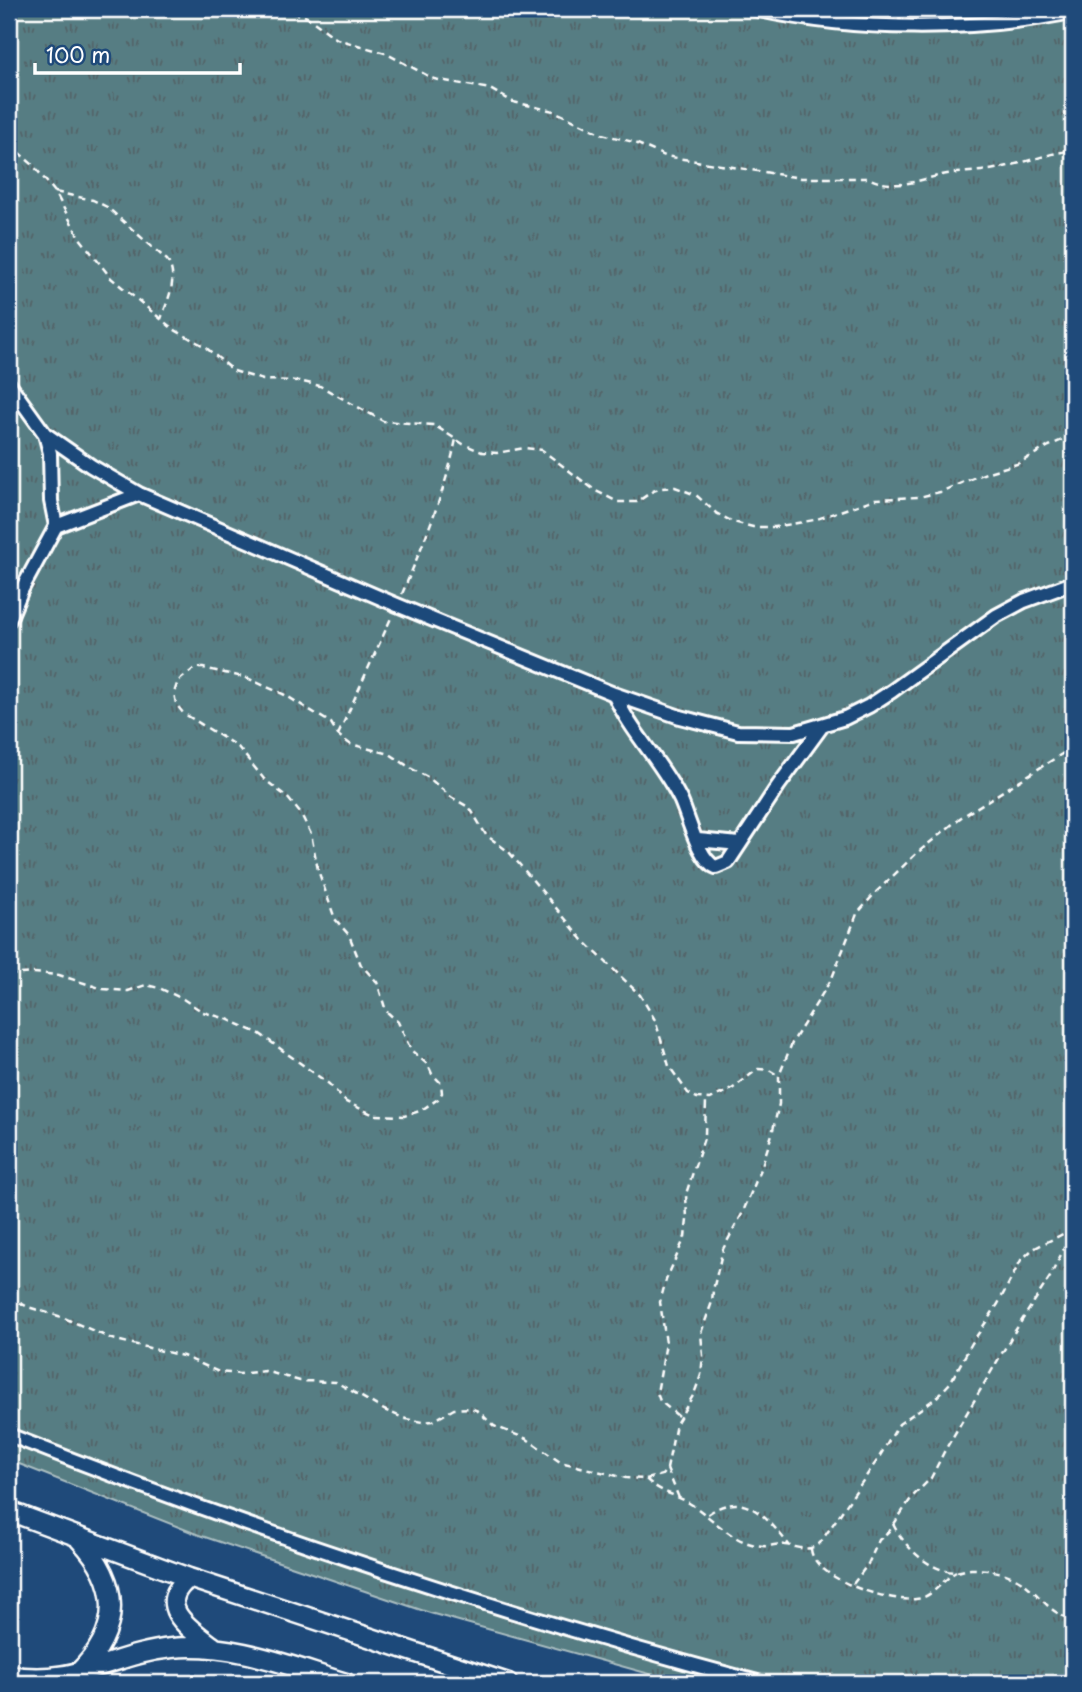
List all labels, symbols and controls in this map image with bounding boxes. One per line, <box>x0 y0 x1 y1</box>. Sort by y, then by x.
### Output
scale bar <box>35 32 240 76</box>
text: 100 m <box>46 38 110 70</box>

